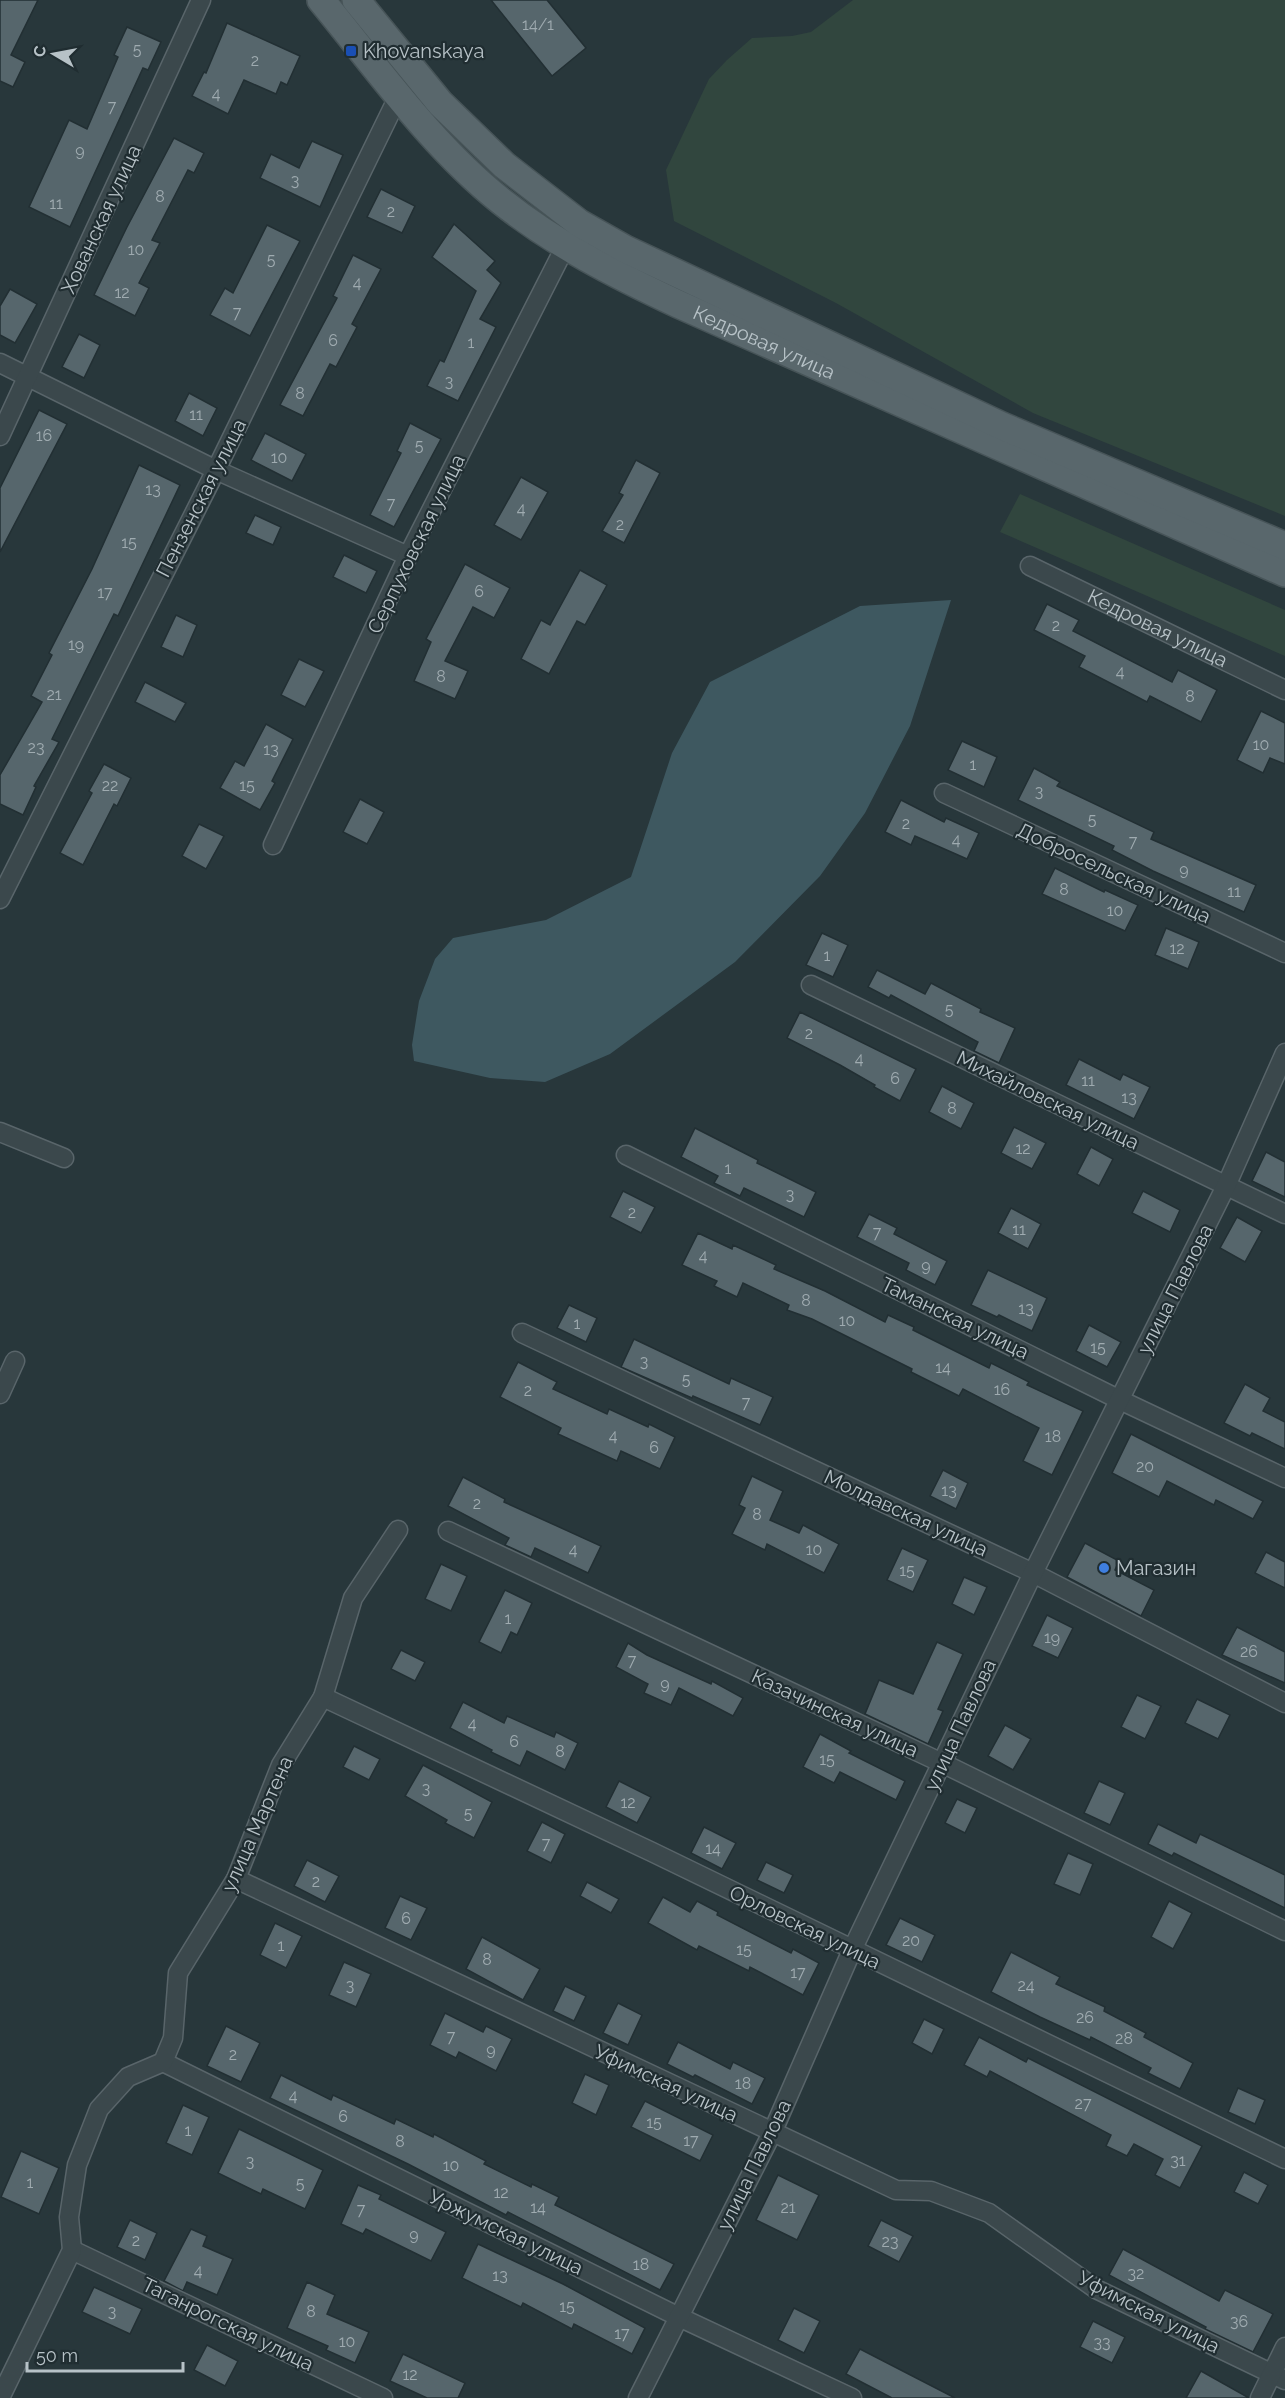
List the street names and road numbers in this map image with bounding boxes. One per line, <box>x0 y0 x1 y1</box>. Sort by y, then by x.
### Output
street label: Хованская улица <box>56 141 146 297</box>
street label: Кедровая улица <box>690 300 839 384</box>
street label: Пензенская улица <box>151 415 251 581</box>
street label: Серпуховская улица <box>362 450 470 638</box>
street label: Кедровая улица <box>1084 584 1232 672</box>
street label: Добросельская улица <box>1013 818 1215 928</box>
street label: Михайловская улица <box>953 1045 1143 1155</box>
street label: улица Павлова <box>1132 1220 1218 1358</box>
street label: Таманская улица <box>877 1272 1033 1364</box>
street label: Молдавская улица <box>820 1465 992 1561</box>
street label: улица Павлова <box>919 1655 1001 1795</box>
street label: Казачинская улица <box>748 1664 922 1762</box>
street label: улица Мартена <box>216 1752 298 1896</box>
street label: Орловская улица <box>726 1880 884 1974</box>
street label: Уфимская улица <box>590 2039 742 2127</box>
street label: улица Павлова <box>712 2096 796 2234</box>
street label: Уржумская улица <box>425 2184 587 2280</box>
street label: Уфимская улица <box>1074 2266 1224 2358</box>
street label: Таганрогская улица <box>138 2272 318 2376</box>

